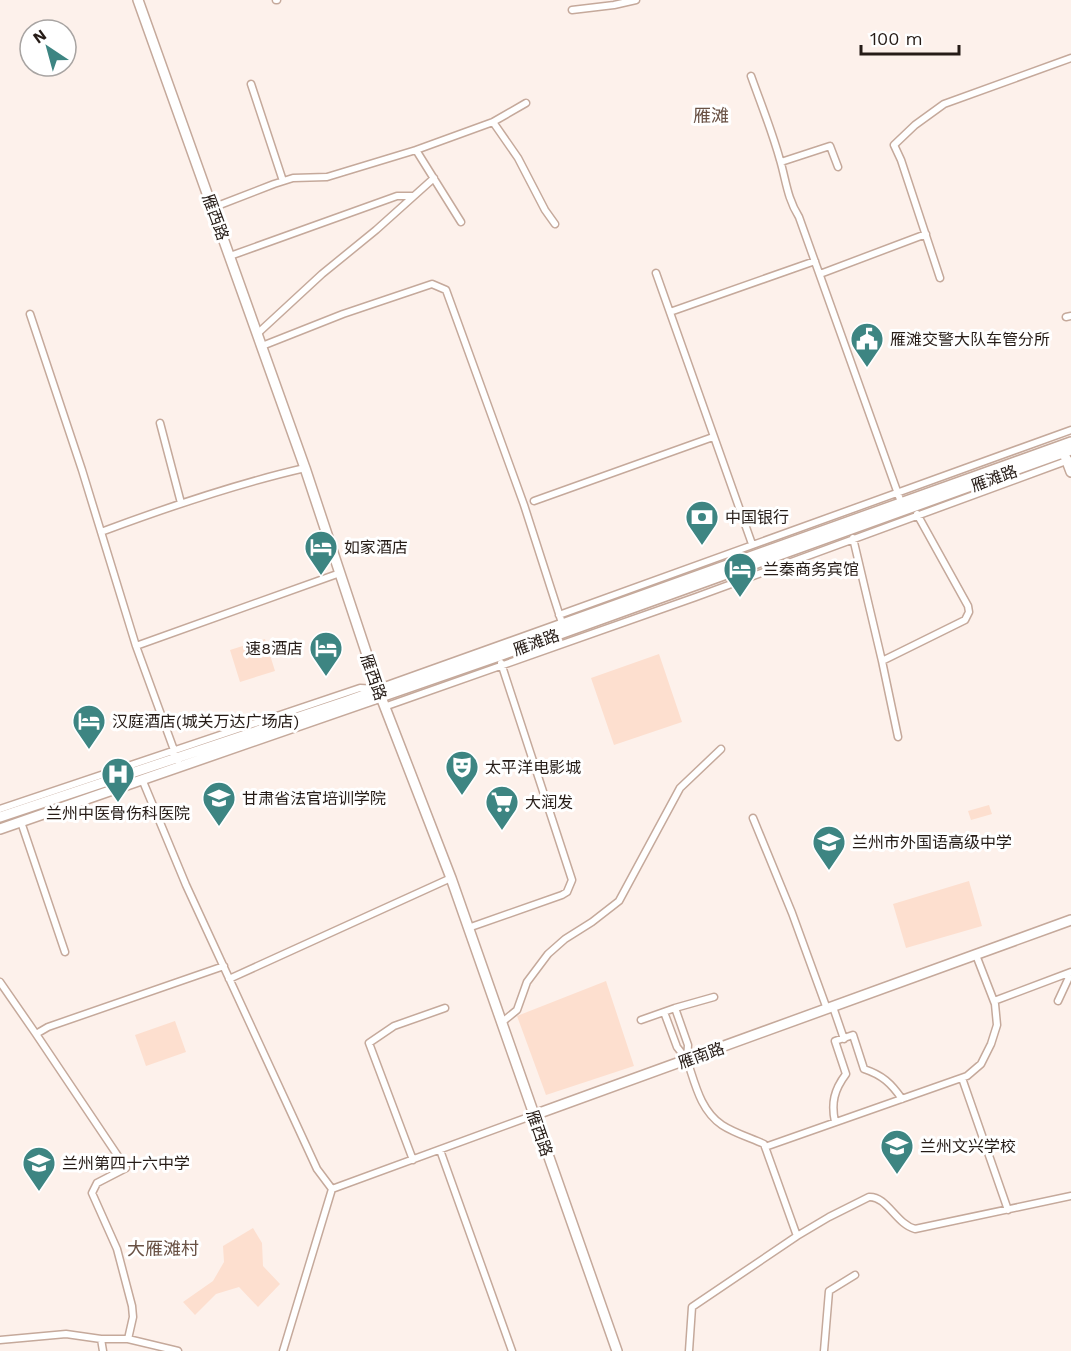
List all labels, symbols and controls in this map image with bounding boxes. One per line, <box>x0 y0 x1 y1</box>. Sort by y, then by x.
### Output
north arrow <box>18 18 78 78</box>
scale bar <box>861 18 958 56</box>
text: N <box>29 25 50 47</box>
text: 100 m <box>870 28 923 49</box>
district label: 雁滩 <box>693 105 729 126</box>
street label: 雁西路 <box>198 191 233 243</box>
public building icon: 雁滩交警大队车管分所 <box>849 321 885 368</box>
place label: 雁滩交警大队车管分所 <box>890 330 1050 349</box>
street label: 雁滩路 <box>968 461 1020 496</box>
bank icon: 中国银行 <box>684 499 720 546</box>
place label: 中国银行 <box>725 508 789 527</box>
hotel icon: 如家酒店 <box>303 529 339 576</box>
place label: 如家酒店 <box>344 538 408 557</box>
hotel icon: 兰秦商务宾馆 <box>722 551 758 598</box>
place label: 兰秦商务宾馆 <box>763 560 859 579</box>
street label: 雁滩路 <box>510 625 562 660</box>
hotel icon: 速8酒店 <box>308 630 344 677</box>
place label: 速8酒店 <box>245 639 303 658</box>
street label: 雁西路 <box>357 651 390 703</box>
hotel icon: 汉庭酒店(城关万达广场店) <box>71 703 107 750</box>
place label: 汉庭酒店(城关万达广场店) <box>112 712 299 731</box>
theatre icon: 太平洋电影城 <box>444 749 480 796</box>
hospital icon: 兰州中医骨伤科医院 <box>100 756 136 803</box>
place label: 太平洋电影城 <box>485 758 581 777</box>
school or university icon: 甘肃省法官培训学院 <box>201 780 237 827</box>
supermarket icon: 大润发 <box>484 784 520 831</box>
place label: 甘肃省法官培训学院 <box>242 789 386 808</box>
place label: 大润发 <box>525 793 573 812</box>
place label: 兰州中医骨伤科医院 <box>46 804 190 823</box>
school or university icon: 兰州市外国语高级中学 <box>811 824 847 871</box>
place label: 兰州市外国语高级中学 <box>852 833 1012 852</box>
street label: 雁南路 <box>675 1038 727 1073</box>
street label: 雁西路 <box>523 1107 556 1159</box>
school or university icon: 兰州文兴学校 <box>879 1128 915 1175</box>
place label: 兰州文兴学校 <box>920 1137 1016 1156</box>
school or university icon: 兰州第四十六中学 <box>21 1145 57 1192</box>
place label: 兰州第四十六中学 <box>62 1154 190 1173</box>
district label: 大雁滩村 <box>127 1238 199 1259</box>

